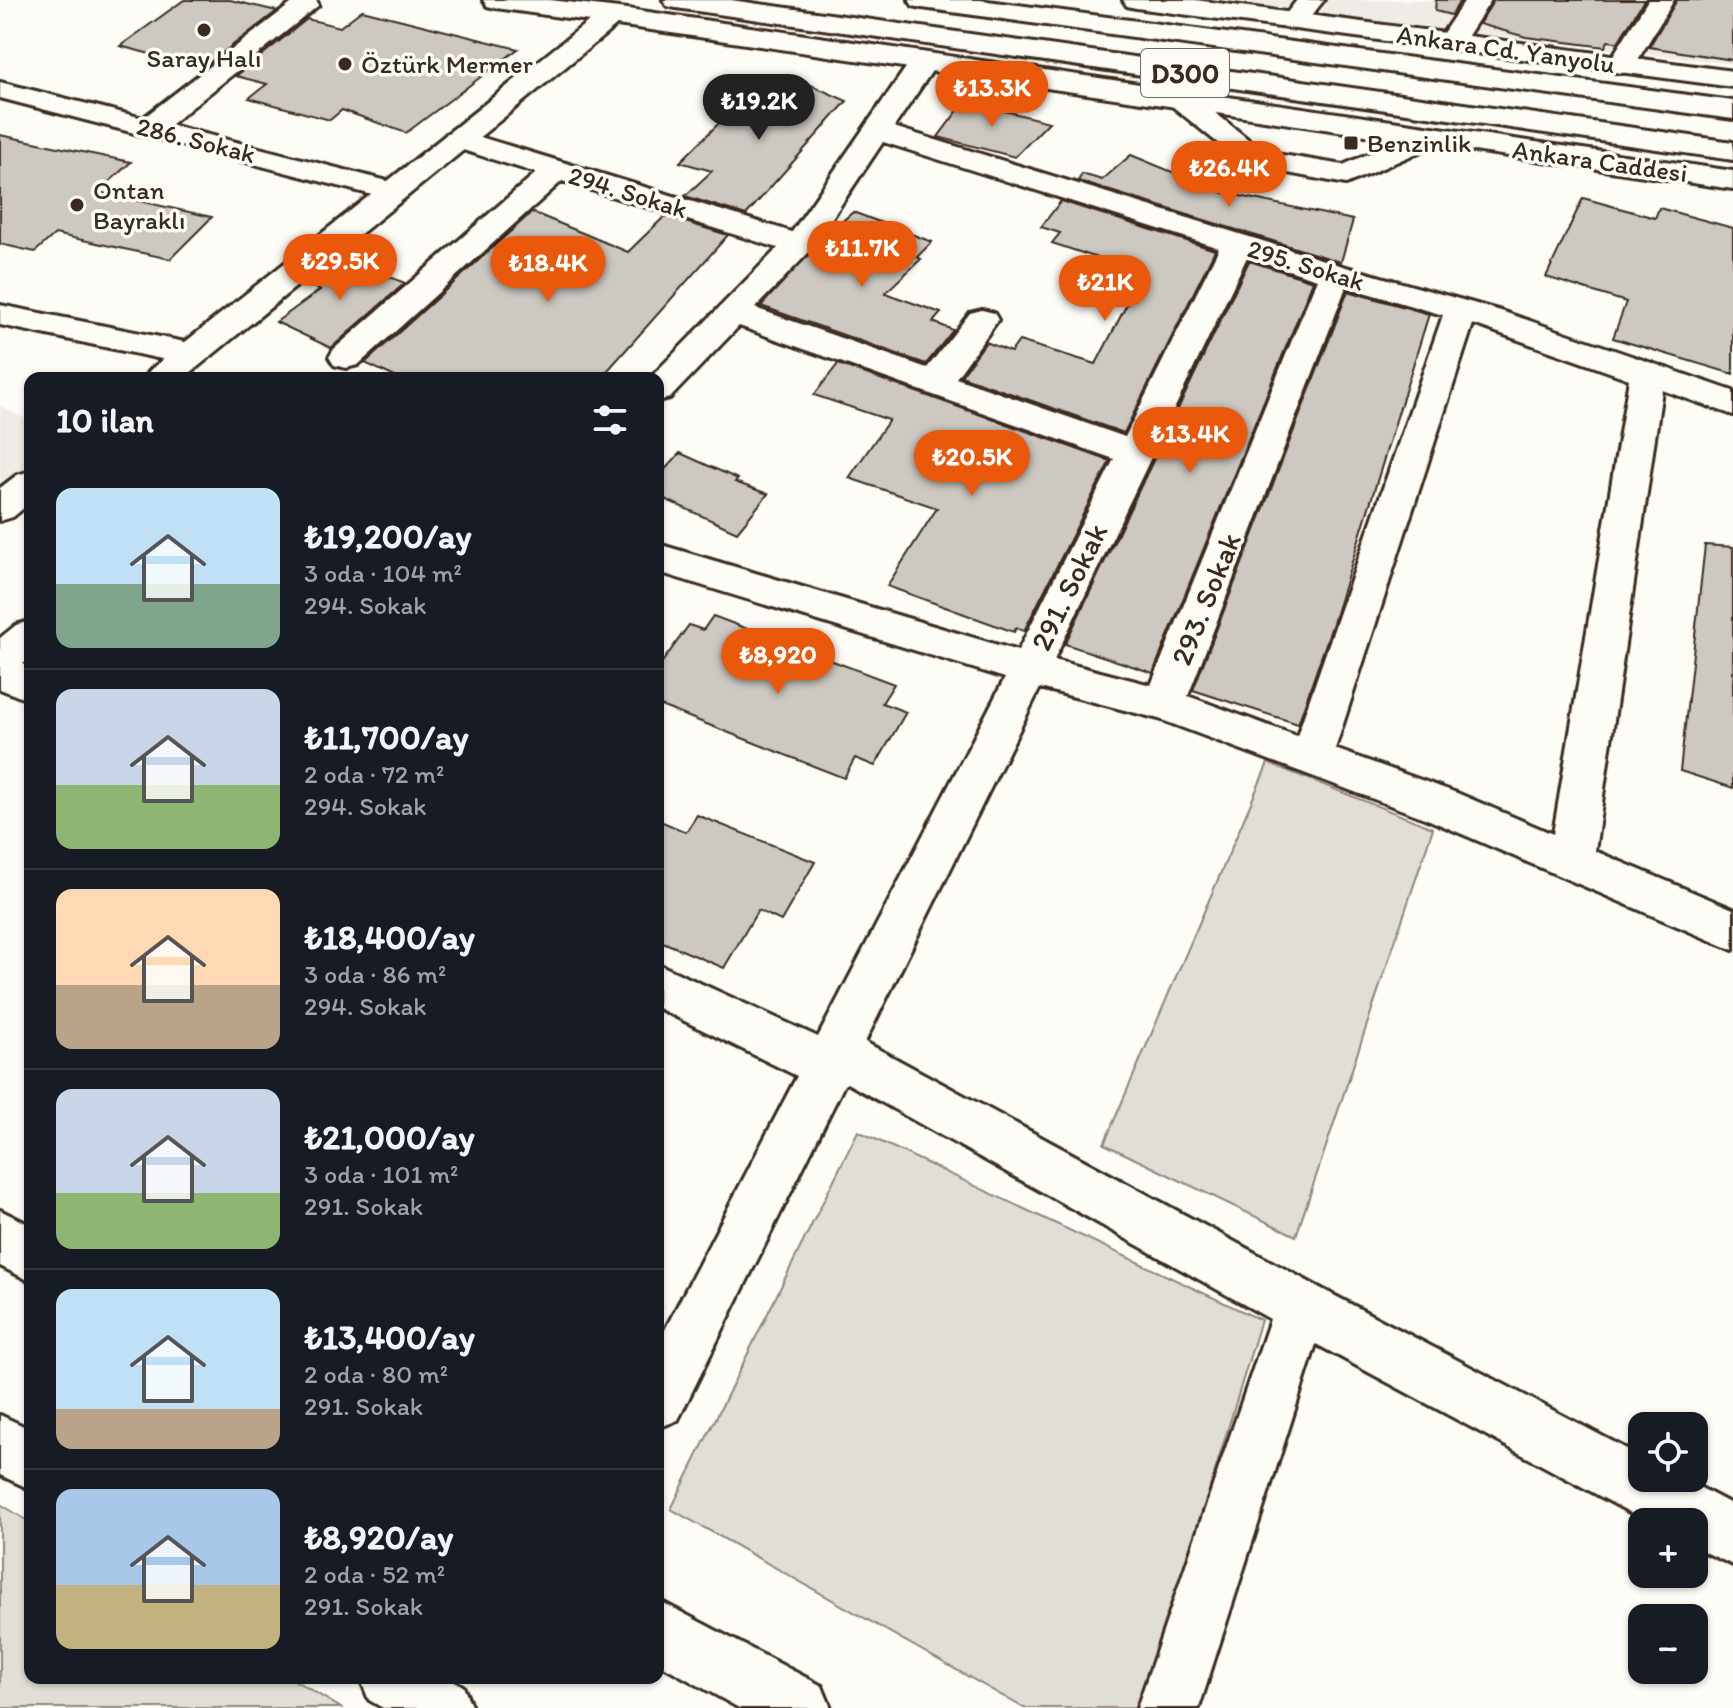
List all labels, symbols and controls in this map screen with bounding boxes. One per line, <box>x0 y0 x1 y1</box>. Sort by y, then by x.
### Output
street label: Ankara Cd. Yanyolu <box>1395 18 1617 80</box>
marker: Saray Halı <box>195 21 213 39</box>
place label: Saray Halı <box>147 42 261 74</box>
place label: Öztürk Mermer <box>361 48 534 80</box>
road number: D300 <box>1141 49 1229 97</box>
marker: Öztürk Mermer <box>336 55 354 73</box>
pin: ₺13.3K <box>927 61 1057 129</box>
text: ₺13.3K <box>953 71 1031 103</box>
pin: ₺19.2K <box>694 74 824 142</box>
text: ₺19.2K <box>721 84 797 116</box>
street label: 286. Sokak <box>133 110 259 170</box>
place label: Benzinlik <box>1367 127 1471 159</box>
street label: Ankara Caddesi <box>1510 133 1690 189</box>
marker: Benzinlik <box>1342 134 1360 152</box>
pin: ₺26.4K <box>1164 141 1294 209</box>
text: ₺26.4K <box>1189 151 1269 183</box>
street label: 294. Sokak <box>565 159 691 225</box>
place label: Ontan Bayraklı <box>93 174 185 236</box>
marker: Ontan Bayraklı <box>68 196 86 214</box>
pin: ₺11.7K <box>797 221 927 289</box>
text: ₺11.7K <box>825 231 899 263</box>
street label: 295. Sokak <box>1244 232 1368 298</box>
pin: ₺29.5K <box>275 234 405 302</box>
pin: ₺18.4K <box>483 236 613 304</box>
text: ₺29.5K <box>301 244 379 276</box>
text: ₺18.4K <box>509 246 587 278</box>
pin: ₺21K <box>1058 255 1152 323</box>
text: ₺21K <box>1077 265 1133 297</box>
icon: filters <box>588 398 632 442</box>
text: 10 ilan <box>56 400 154 441</box>
pin: ₺13.4K <box>1125 407 1255 475</box>
text: ₺13.4K <box>1151 417 1229 449</box>
pin: ₺20.5K <box>907 430 1037 498</box>
text: ₺20.5K <box>932 440 1012 472</box>
text: ₺19,200/ay <box>304 516 471 557</box>
street label: 291. Sokak <box>1022 517 1115 657</box>
icon: home <box>120 520 216 616</box>
street label: 293. Sokak <box>1162 527 1249 671</box>
text: 3 oda · 104 m² <box>304 557 462 589</box>
text: 294. Sokak <box>304 589 427 621</box>
pin: ₺8,920 <box>713 628 843 696</box>
text: ₺8,920 <box>739 638 817 670</box>
text: ₺11,700/ay <box>304 717 468 758</box>
icon: home <box>120 721 216 817</box>
text: 2 oda · 72 m² <box>304 758 444 790</box>
text: 294. Sokak <box>304 790 427 822</box>
text: ₺18,400/ay <box>304 917 475 958</box>
icon: home <box>120 921 216 1017</box>
text: 3 oda · 86 m² <box>304 958 446 990</box>
text: 294. Sokak <box>304 990 427 1022</box>
text: ₺21,000/ay <box>304 1117 475 1158</box>
icon: home <box>120 1121 216 1217</box>
text: 3 oda · 101 m² <box>304 1158 458 1190</box>
text: 291. Sokak <box>304 1190 423 1222</box>
text: ₺13,400/ay <box>304 1317 475 1358</box>
icon: home <box>120 1321 216 1417</box>
text: 2 oda · 80 m² <box>304 1358 448 1390</box>
text: 291. Sokak <box>304 1390 423 1422</box>
map controls <box>1628 1412 1708 1684</box>
button: locate <box>1628 1412 1708 1492</box>
button: + <box>1628 1508 1708 1588</box>
text: ₺8,920/ay <box>304 1517 453 1558</box>
icon: home <box>120 1521 216 1617</box>
text: 2 oda · 52 m² <box>304 1558 445 1590</box>
text: 291. Sokak <box>304 1590 423 1622</box>
button: − <box>1628 1604 1708 1684</box>

